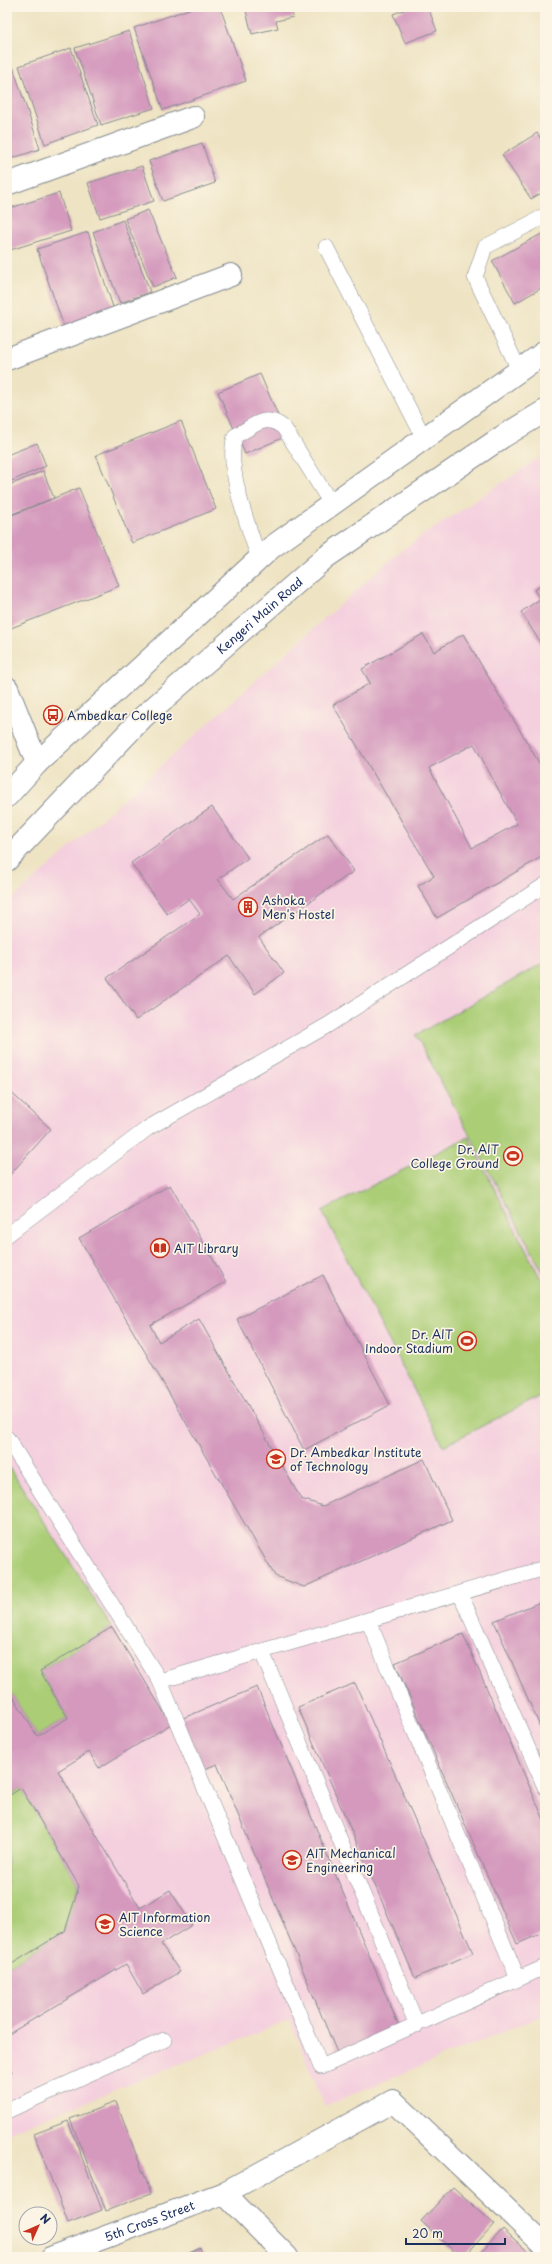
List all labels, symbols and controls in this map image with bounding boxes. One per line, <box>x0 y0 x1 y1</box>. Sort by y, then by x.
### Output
street label: Kengeri Main Road <box>212 572 306 658</box>
bus stop icon: Ambedkar College <box>42 704 64 726</box>
place label: Ambedkar College <box>67 706 173 724</box>
place label: Ashoka Men's Hostel <box>262 891 334 923</box>
building icon: Ashoka Men's Hostel <box>237 896 259 918</box>
place label: Dr. AIT College Ground <box>410 1140 500 1172</box>
sports icon: Dr. AIT College Ground <box>502 1145 524 1167</box>
library icon: AIT Library <box>149 1237 171 1259</box>
place label: AIT Library <box>174 1239 239 1257</box>
place label: Dr. AIT Indoor Stadium <box>365 1325 454 1357</box>
sports icon: Dr. AIT Indoor Stadium <box>456 1330 478 1352</box>
place label: Dr. Ambedkar Institute of Technology <box>290 1443 422 1475</box>
school or university icon: Dr. Ambedkar Institute of Technology <box>265 1448 287 1470</box>
place label: AIT Mechanical Engineering <box>306 1844 396 1876</box>
school or university icon: AIT Mechanical Engineering <box>281 1849 303 1871</box>
place label: AIT Information Science <box>119 1908 210 1940</box>
school or university icon: AIT Information Science <box>94 1913 116 1935</box>
street label: 5th Cross Street <box>102 2196 197 2246</box>
north arrow <box>18 2206 58 2246</box>
text: N <box>36 2209 55 2228</box>
scale bar <box>406 2220 505 2246</box>
text: 20 m <box>412 2224 443 2242</box>

